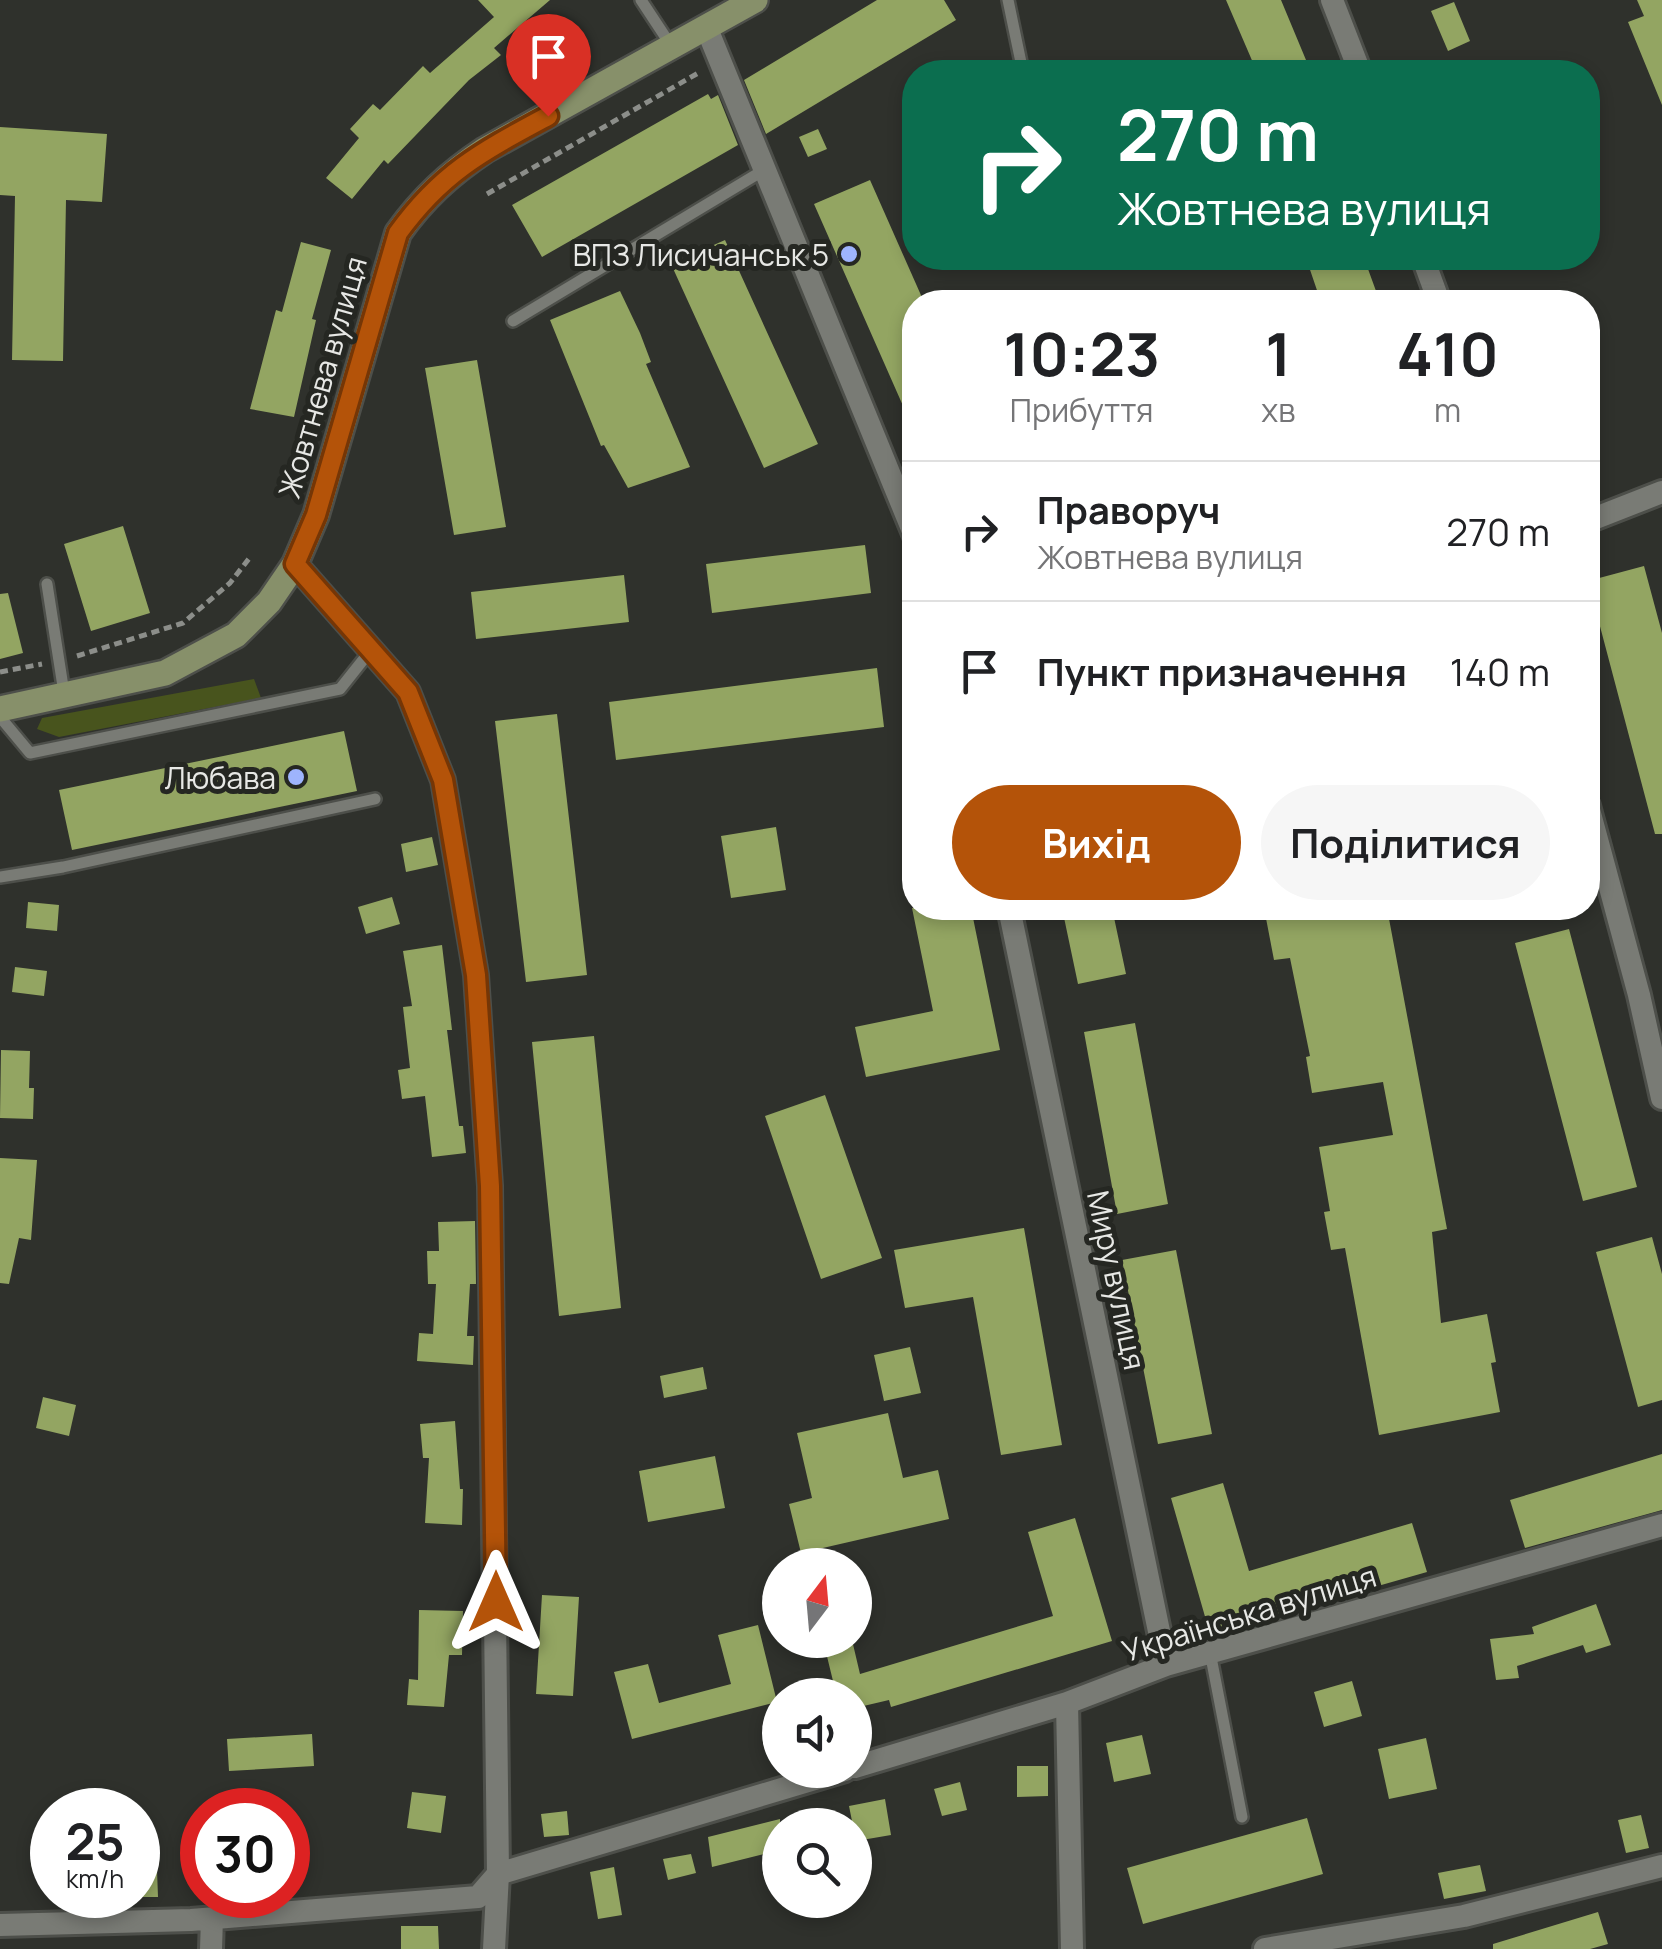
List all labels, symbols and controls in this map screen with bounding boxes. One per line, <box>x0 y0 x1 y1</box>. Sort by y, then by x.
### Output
pin <box>506 14 591 117</box>
icon: arrive <box>521 29 576 84</box>
text: 270 m <box>1117 86 1319 182</box>
icon: right <box>952 100 1082 230</box>
text: Жовтнева вулиця <box>1117 177 1491 239</box>
place label: ВПЗ Лисичанськ 5 <box>573 234 829 275</box>
marker: ВПЗ Лисичанськ 5 <box>838 243 860 265</box>
street label: Жовтнева вулиця <box>268 252 376 502</box>
text: 10:23 <box>1003 312 1160 394</box>
text: 1 <box>1265 312 1291 394</box>
text: 410 <box>1397 312 1499 394</box>
text: Прибуття <box>1010 388 1153 432</box>
text: хв <box>1261 388 1295 432</box>
text: m <box>1434 388 1461 432</box>
text: Праворуч <box>1037 483 1220 535</box>
icon: right <box>952 504 1007 559</box>
text: 270 m <box>1446 505 1550 557</box>
text: Жовтнева вулиця <box>1037 535 1303 579</box>
icon: arrive <box>952 644 1007 699</box>
text: Пункт призначення <box>1037 645 1407 697</box>
text: 140 m <box>1450 645 1550 697</box>
place label: Любава <box>164 757 276 798</box>
marker: Любава <box>285 766 307 788</box>
button: Вихід <box>952 785 1241 900</box>
button: Поділитися <box>1261 785 1550 900</box>
street label: Миру вулиця <box>1078 1187 1156 1373</box>
north arrow <box>762 1548 872 1658</box>
map controls <box>762 1548 872 1918</box>
position arrow <box>444 1550 548 1654</box>
street label: Українська вулиця <box>1117 1555 1381 1671</box>
button: sound <box>762 1678 872 1788</box>
speed limit sign: 30 <box>180 1788 310 1918</box>
text: 25 <box>65 1807 125 1875</box>
button: search <box>762 1808 872 1918</box>
text: km/h <box>66 1861 124 1896</box>

